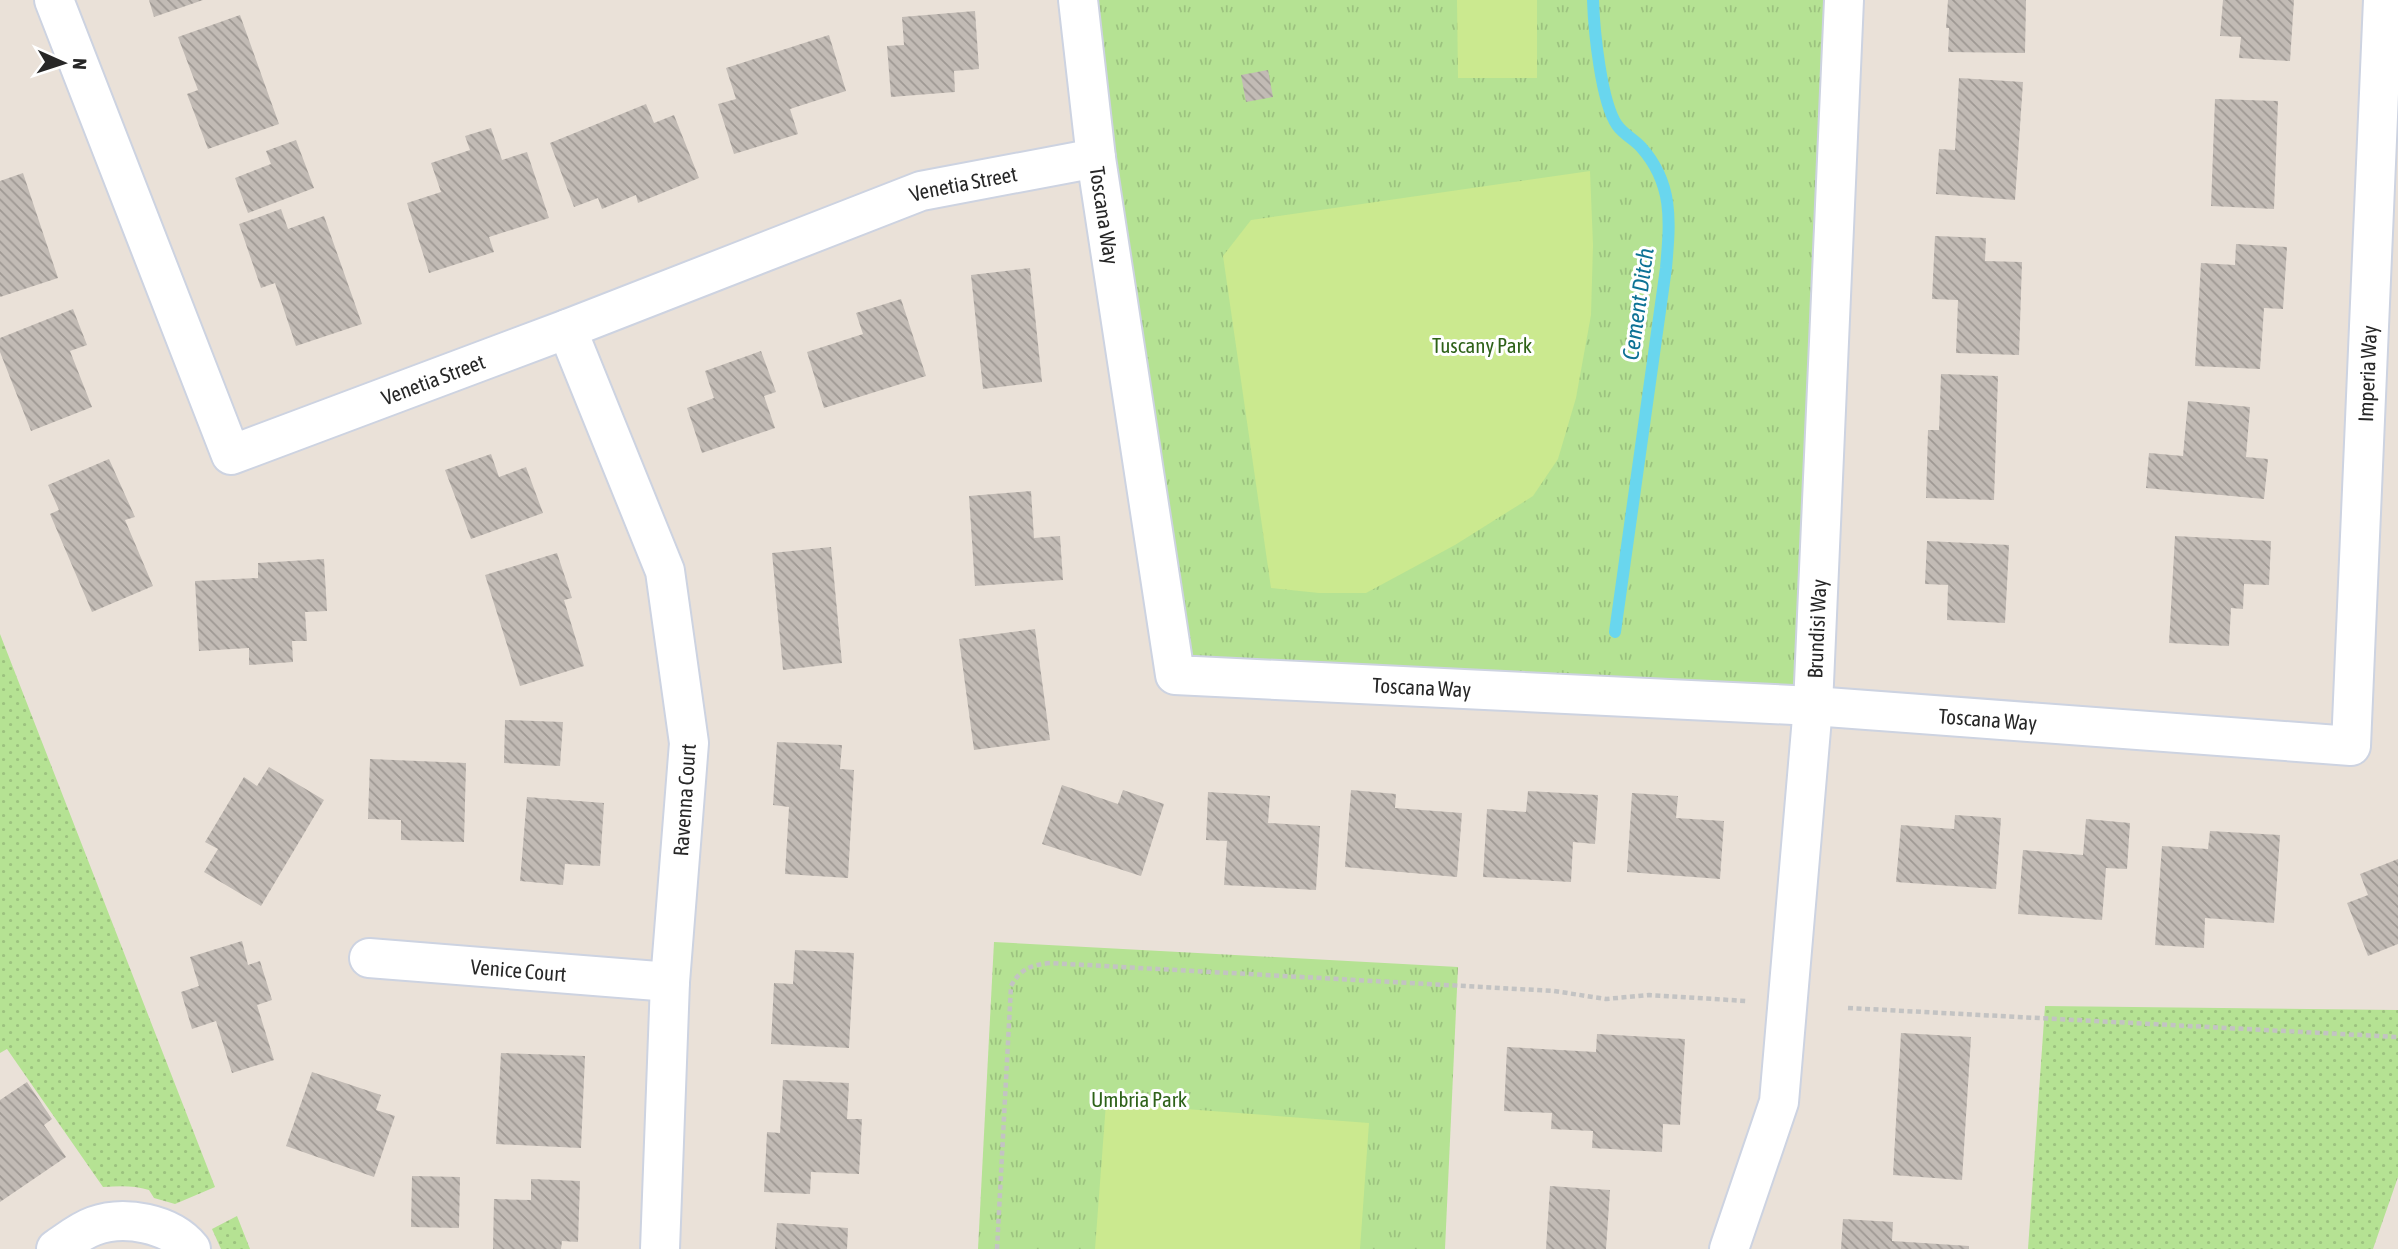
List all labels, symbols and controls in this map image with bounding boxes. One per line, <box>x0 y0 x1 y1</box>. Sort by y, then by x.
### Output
north arrow <box>28 28 98 98</box>
text: N <box>69 58 91 70</box>
street label: Venetia Street <box>906 161 1019 206</box>
street label: Toscana Way <box>1085 165 1124 266</box>
water label: Cement Ditch <box>1617 246 1659 362</box>
street label: Imperia Way <box>2353 324 2381 422</box>
park label: Tuscany Park <box>1432 333 1532 357</box>
street label: Venetia Street <box>378 349 488 410</box>
street label: Brundisi Way <box>1802 578 1831 679</box>
street label: Toscana Way <box>1372 673 1472 701</box>
street label: Toscana Way <box>1938 703 2038 735</box>
street label: Ravenna Court <box>668 743 700 857</box>
street label: Venice Court <box>470 954 567 986</box>
park label: Umbria Park <box>1091 1087 1187 1111</box>

